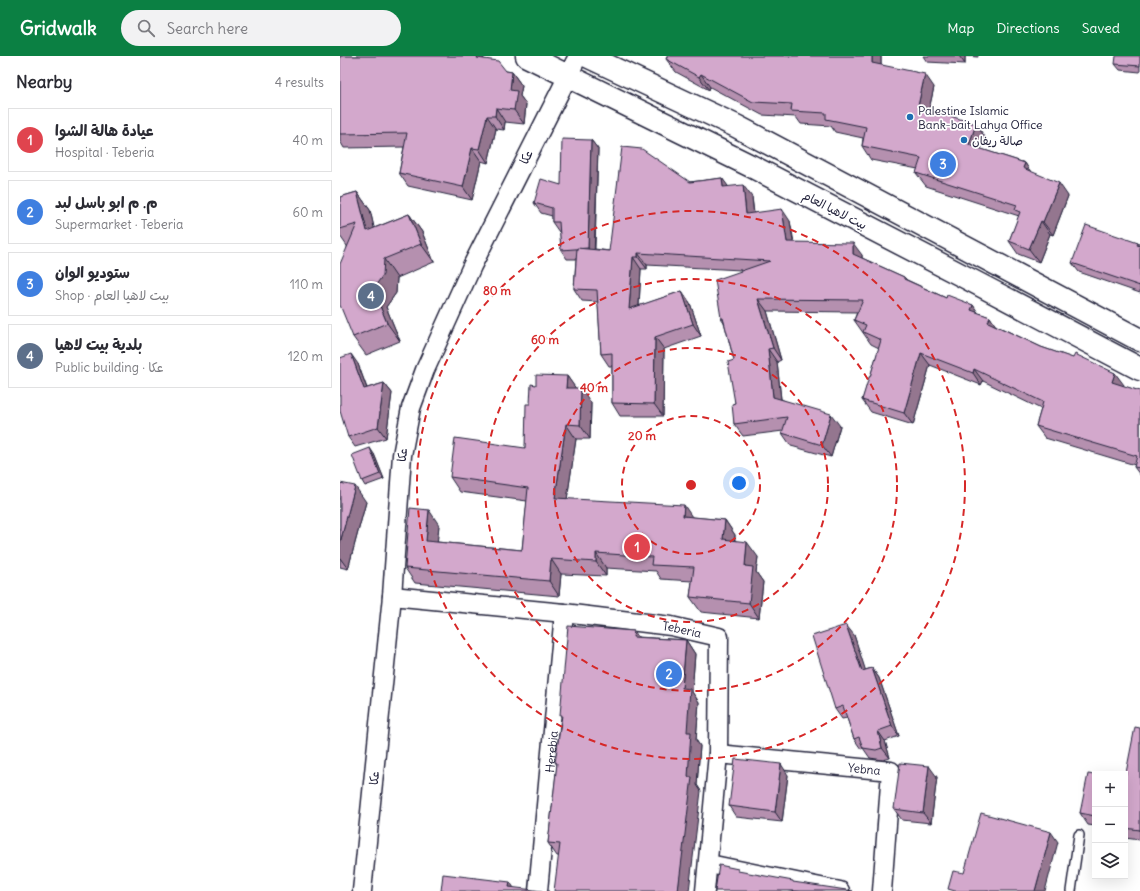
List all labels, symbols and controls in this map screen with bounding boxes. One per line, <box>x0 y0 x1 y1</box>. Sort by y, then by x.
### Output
search box <box>121 10 401 46</box>
text: Gridwalk <box>20 16 97 40</box>
icon: search <box>135 17 157 39</box>
text: Search here <box>167 19 248 38</box>
text: Map <box>947 19 974 37</box>
text: Directions <box>996 19 1060 37</box>
text: Saved <box>1082 19 1120 37</box>
text: Nearby <box>16 71 72 93</box>
text: 4 results <box>275 74 324 91</box>
place label: Palestine Islamic Bank-bait Lahya Office <box>918 103 1043 132</box>
marker: Palestine Islamic Bank-bait Lahya Office <box>905 112 915 122</box>
text: عيادة هالة الشوا <box>55 121 154 140</box>
text: 1 <box>27 132 33 149</box>
text: 40 m <box>292 132 323 149</box>
place label: صالة ريفان <box>972 133 1023 148</box>
marker: صالة ريفان <box>959 135 969 145</box>
text: Hospital · Teberia <box>55 144 154 161</box>
street label: عكا <box>516 147 536 167</box>
pin: 3 <box>930 149 956 179</box>
street label: بيت لاهيا العام <box>799 187 870 234</box>
text: م. م ابو باسل لبد <box>55 193 158 212</box>
text: 2 <box>26 204 34 221</box>
text: 60 m <box>292 204 323 221</box>
text: Supermarket · Teberia <box>55 216 183 233</box>
text: ستوديو الوان <box>55 263 130 282</box>
text: 3 <box>26 276 34 293</box>
text: 110 m <box>290 276 323 293</box>
pin: 4 <box>358 281 384 311</box>
text: 80 m <box>483 283 512 298</box>
text: Shop · بيت لاهيا العام <box>55 287 169 304</box>
text: 60 m <box>531 332 560 347</box>
text: بلدية بيت لاهيا <box>55 335 142 354</box>
text: 4 <box>26 348 34 365</box>
text: 120 m <box>288 348 323 365</box>
text: Public building · عكا <box>55 359 163 376</box>
text: 40 m <box>580 380 609 395</box>
text: 20 m <box>628 428 656 443</box>
street label: عكا <box>394 447 410 463</box>
your location <box>729 473 749 493</box>
centre of rings <box>684 478 698 492</box>
pin: 1 <box>624 532 650 562</box>
street label: Teberia <box>662 618 703 640</box>
pin: 2 <box>656 659 682 689</box>
street label: Herebia <box>542 730 560 773</box>
street label: Yebna <box>847 759 881 777</box>
street label: عكا <box>366 770 382 786</box>
map controls <box>1092 771 1128 879</box>
button: + <box>1092 771 1128 807</box>
button: − <box>1092 807 1128 843</box>
button: layers <box>1092 843 1128 879</box>

